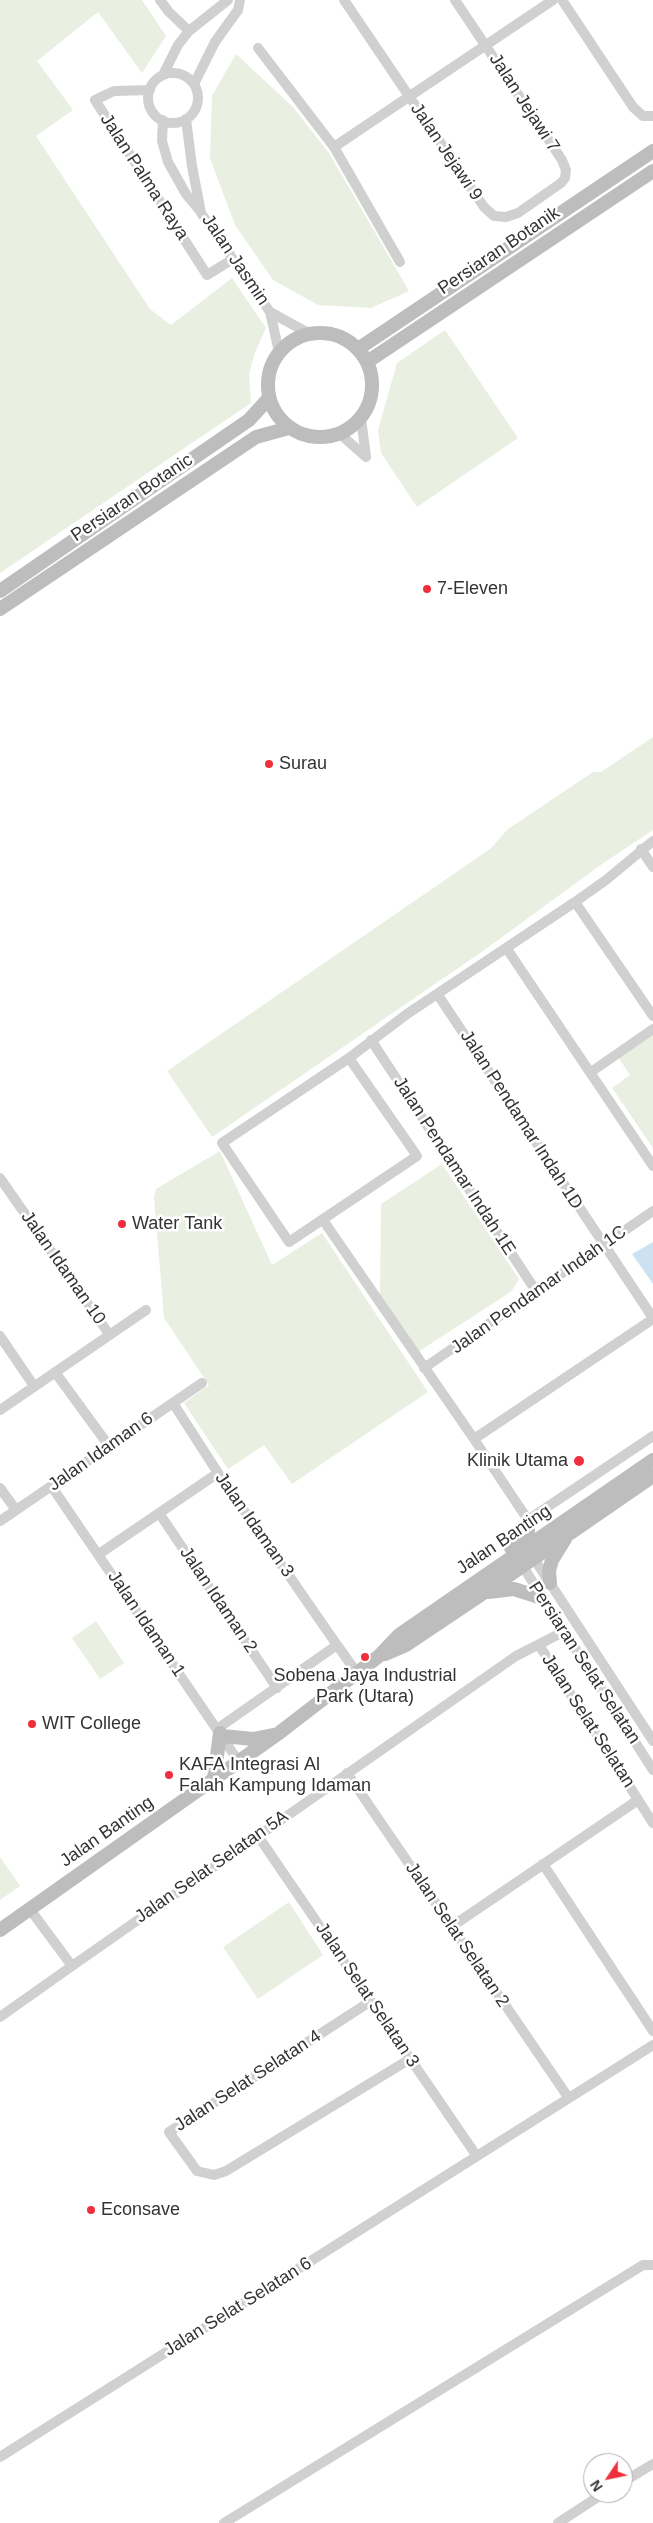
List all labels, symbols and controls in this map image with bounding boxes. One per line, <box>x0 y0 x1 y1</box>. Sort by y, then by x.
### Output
street label: Jalan Jejawi 7 <box>484 50 564 156</box>
street label: Jalan Jejawi 9 <box>405 99 487 205</box>
street label: Jalan Palma Raya <box>95 110 193 244</box>
street label: Persiaran Botanik <box>434 202 564 300</box>
street label: Jalan Jasmin <box>197 210 273 310</box>
street label: Persiaran Botanic <box>67 449 197 547</box>
place label: 7-Eleven <box>437 578 508 600</box>
marker: 7-Eleven <box>421 583 433 595</box>
place label: Surau <box>279 753 327 775</box>
marker: Surau <box>263 758 275 770</box>
street label: Jalan Pendamar Indah 1D <box>455 1026 587 1214</box>
street label: Jalan Pendamar Indah 1E <box>388 1073 520 1259</box>
street label: Jalan Idaman 10 <box>16 1207 110 1329</box>
place label: Water Tank <box>132 1213 222 1235</box>
marker: Water Tank <box>116 1218 128 1230</box>
street label: Jalan Pendamar Indah 1C <box>447 1221 631 1359</box>
street label: Jalan Idaman 6 <box>44 1408 158 1496</box>
place label: Klinik Utama <box>467 1450 568 1472</box>
marker: Klinik Utama <box>572 1454 586 1468</box>
street label: Jalan Idaman 3 <box>210 1468 298 1582</box>
street label: Jalan Banting <box>453 1501 555 1579</box>
street label: Jalan Idaman 2 <box>175 1543 261 1657</box>
street label: Jalan Idaman 1 <box>103 1567 189 1681</box>
street label: Persiaran Selat Selatan <box>523 1578 645 1748</box>
street label: Jalan Selat Selatan <box>537 1650 639 1792</box>
marker: Sobena Jaya Industrial Park (Utara) <box>359 1651 371 1663</box>
place label: Sobena Jaya Industrial Park (Utara) <box>273 1665 457 1708</box>
place label: WIT College <box>42 1713 141 1735</box>
marker: WIT College <box>26 1718 38 1730</box>
place label: KAFA Integrasi Al Falah Kampung Idaman <box>179 1754 371 1796</box>
marker: KAFA Integrasi Al Falah Kampung Idaman <box>163 1769 175 1781</box>
street label: Jalan Banting <box>56 1792 158 1872</box>
street label: Jalan Selat Selatan 5A <box>131 1806 293 1928</box>
street label: Jalan Selat Selatan 2 <box>400 1858 514 2012</box>
street label: Jalan Selat Selatan 3 <box>310 1918 424 2072</box>
street label: Jalan Selat Selatan 4 <box>171 2026 325 2136</box>
place label: Econsave <box>101 2199 180 2221</box>
marker: Econsave <box>85 2204 97 2216</box>
street label: Jalan Selat Selatan 6 <box>160 2253 316 2361</box>
north arrow <box>583 2453 633 2503</box>
text: N <box>587 2477 606 2494</box>

